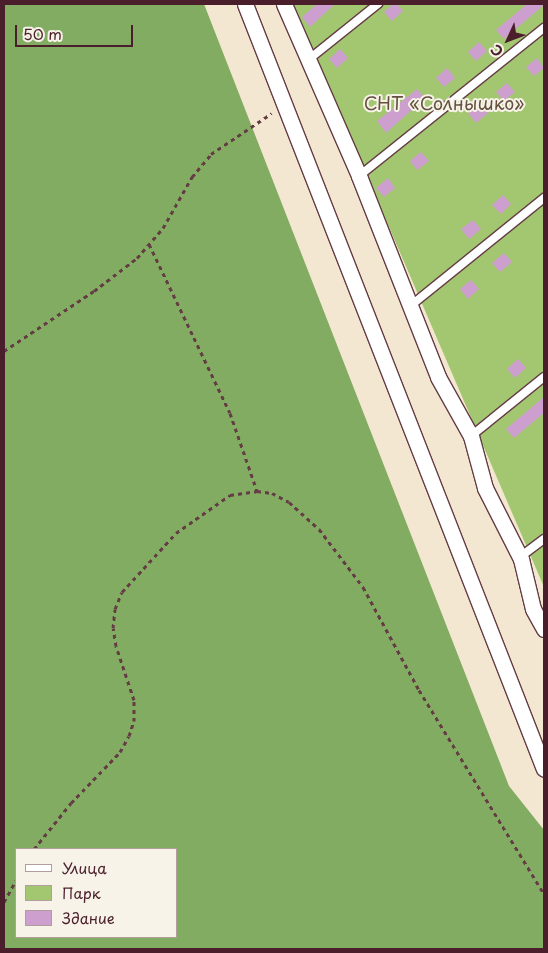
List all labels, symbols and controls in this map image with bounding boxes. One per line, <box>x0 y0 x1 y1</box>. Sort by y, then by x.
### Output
scale bar <box>18 15 135 47</box>
north arrow <box>483 15 533 65</box>
text: 50 m <box>23 22 62 45</box>
text: С <box>485 40 508 62</box>
park label: СНТ «Солнышко» <box>364 92 524 114</box>
legend <box>15 848 178 938</box>
text: Улица <box>62 856 107 879</box>
text: Парк <box>62 881 101 904</box>
text: Здание <box>62 906 115 929</box>

